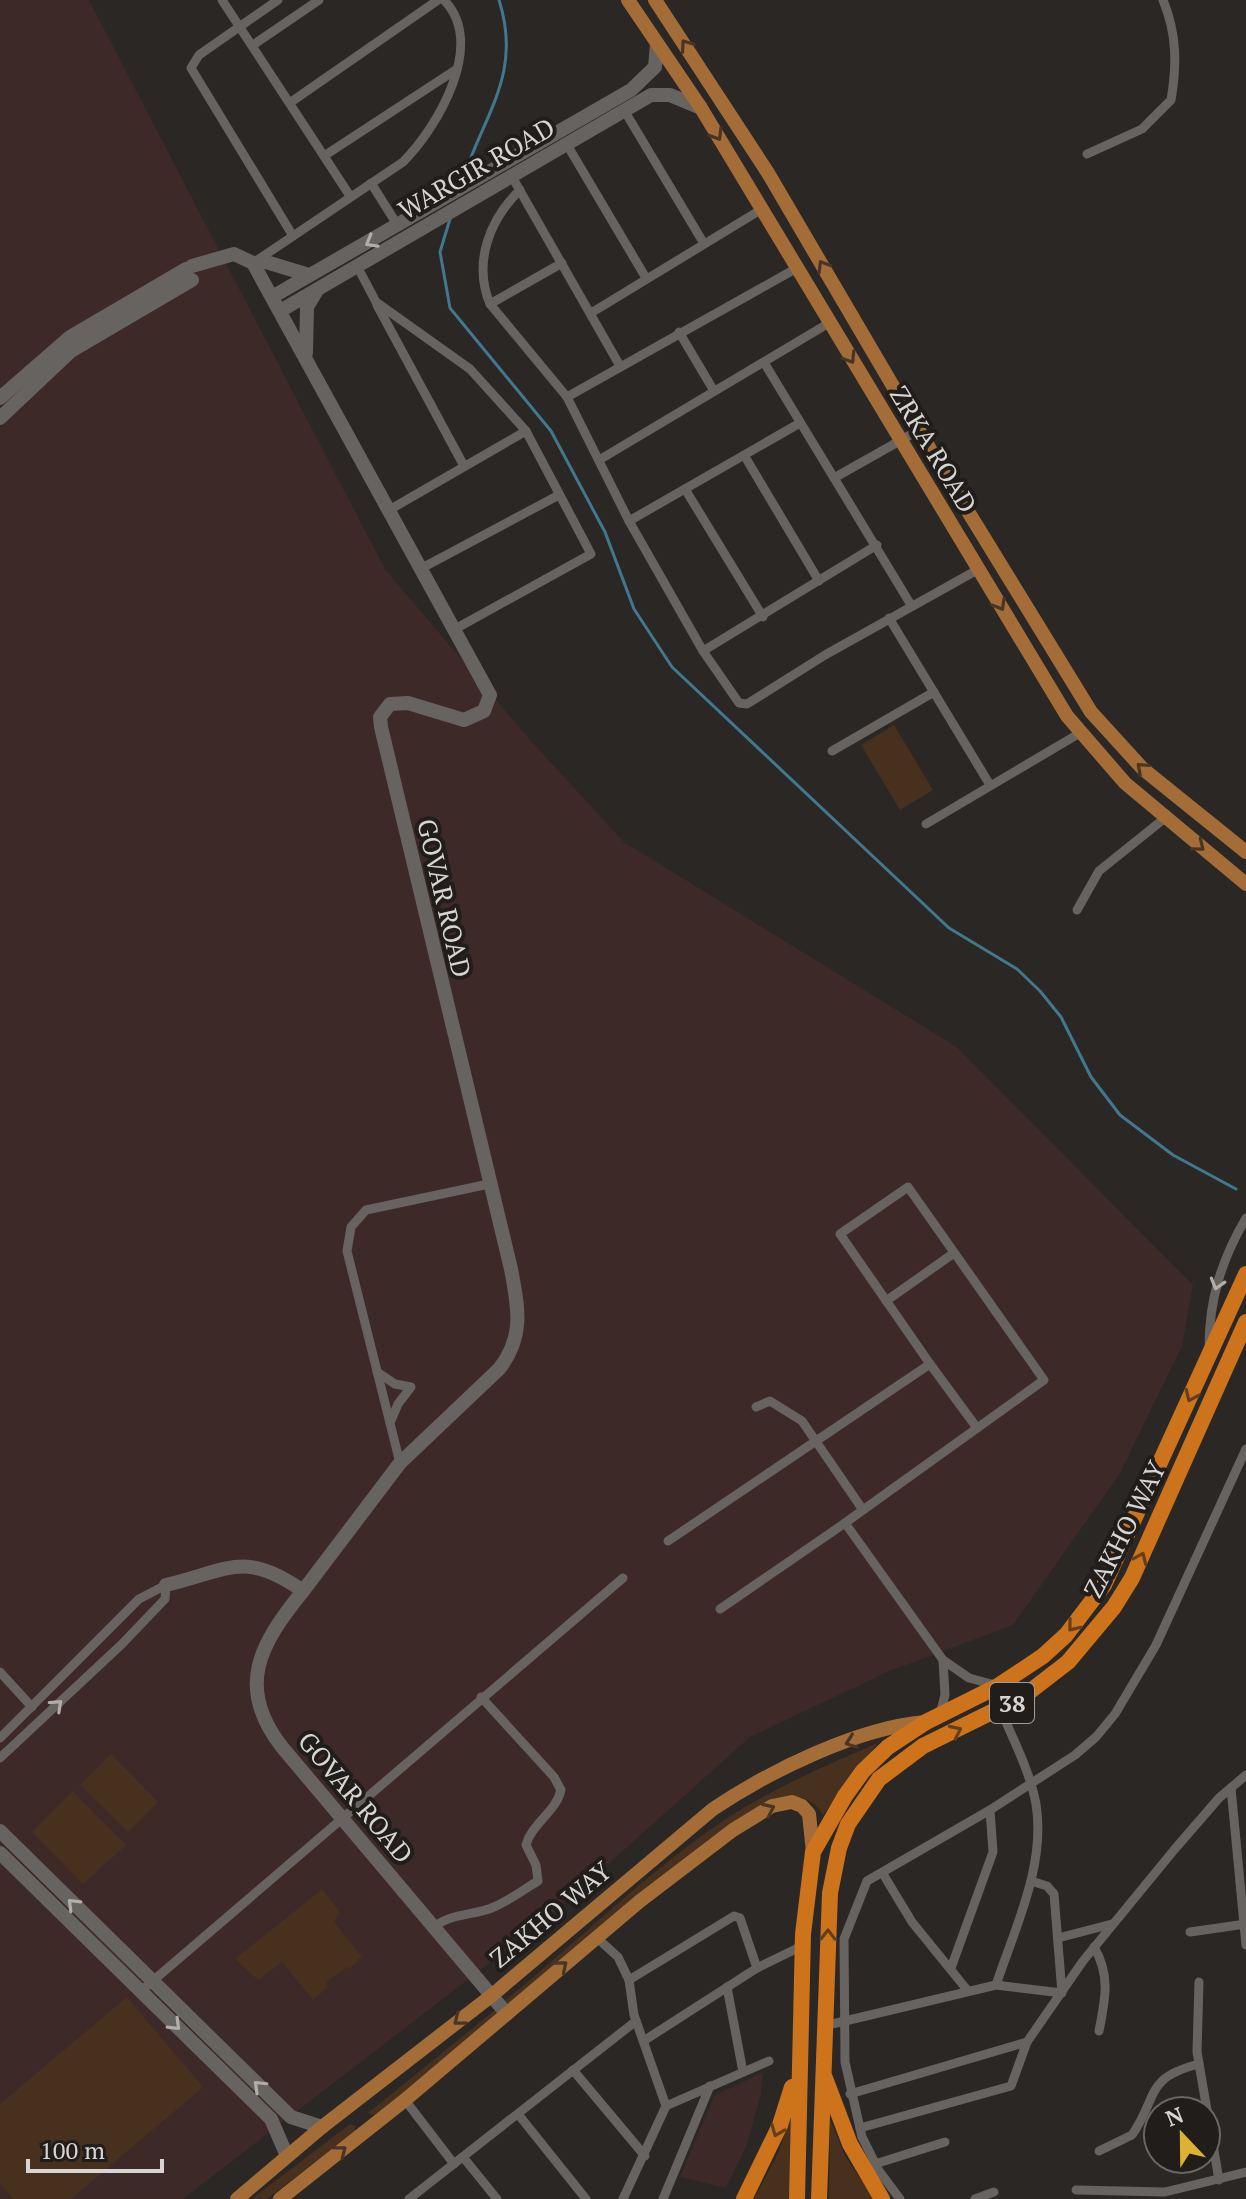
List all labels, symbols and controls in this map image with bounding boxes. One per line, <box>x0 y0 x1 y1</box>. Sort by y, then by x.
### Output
one-way arrow <box>681 40 696 54</box>
street label: WARGIR ROAD <box>392 109 560 227</box>
one-way arrow <box>707 126 723 141</box>
one-way arrow <box>365 232 380 248</box>
one-way arrow <box>817 260 833 275</box>
one-way arrow <box>841 350 856 364</box>
street label: ZRKA ROAD <box>883 379 985 519</box>
one-way arrow <box>990 596 1006 611</box>
one-way arrow <box>1137 763 1152 777</box>
street label: GOVAR ROAD <box>410 815 480 981</box>
one-way arrow <box>1190 836 1204 851</box>
one-way arrow <box>1210 1276 1226 1290</box>
one-way arrow <box>1185 1388 1201 1402</box>
street label: ZAKHO WAY <box>1075 1455 1173 1603</box>
one-way arrow <box>1131 1552 1147 1566</box>
one-way arrow <box>1068 1617 1082 1632</box>
road number: 38 <box>990 1683 1034 1723</box>
one-way arrow <box>48 1700 62 1714</box>
street label: GOVAR ROAD <box>291 1724 421 1870</box>
one-way arrow <box>948 1725 962 1741</box>
one-way arrow <box>845 1732 859 1749</box>
one-way arrow <box>760 1803 775 1819</box>
street label: ZAKHO WAY <box>482 1853 618 1975</box>
one-way arrow <box>68 1899 83 1913</box>
one-way arrow <box>819 1928 836 1941</box>
one-way arrow <box>553 1962 568 1976</box>
one-way arrow <box>453 2011 468 2025</box>
one-way arrow <box>166 2016 180 2030</box>
one-way arrow <box>254 2081 268 2095</box>
north arrow <box>1142 2095 1222 2175</box>
text: N <box>1161 2099 1188 2133</box>
scale bar <box>28 2123 162 2173</box>
one-way arrow <box>771 2123 787 2137</box>
text: 100 m <box>40 2134 105 2166</box>
one-way arrow <box>332 2146 347 2160</box>

